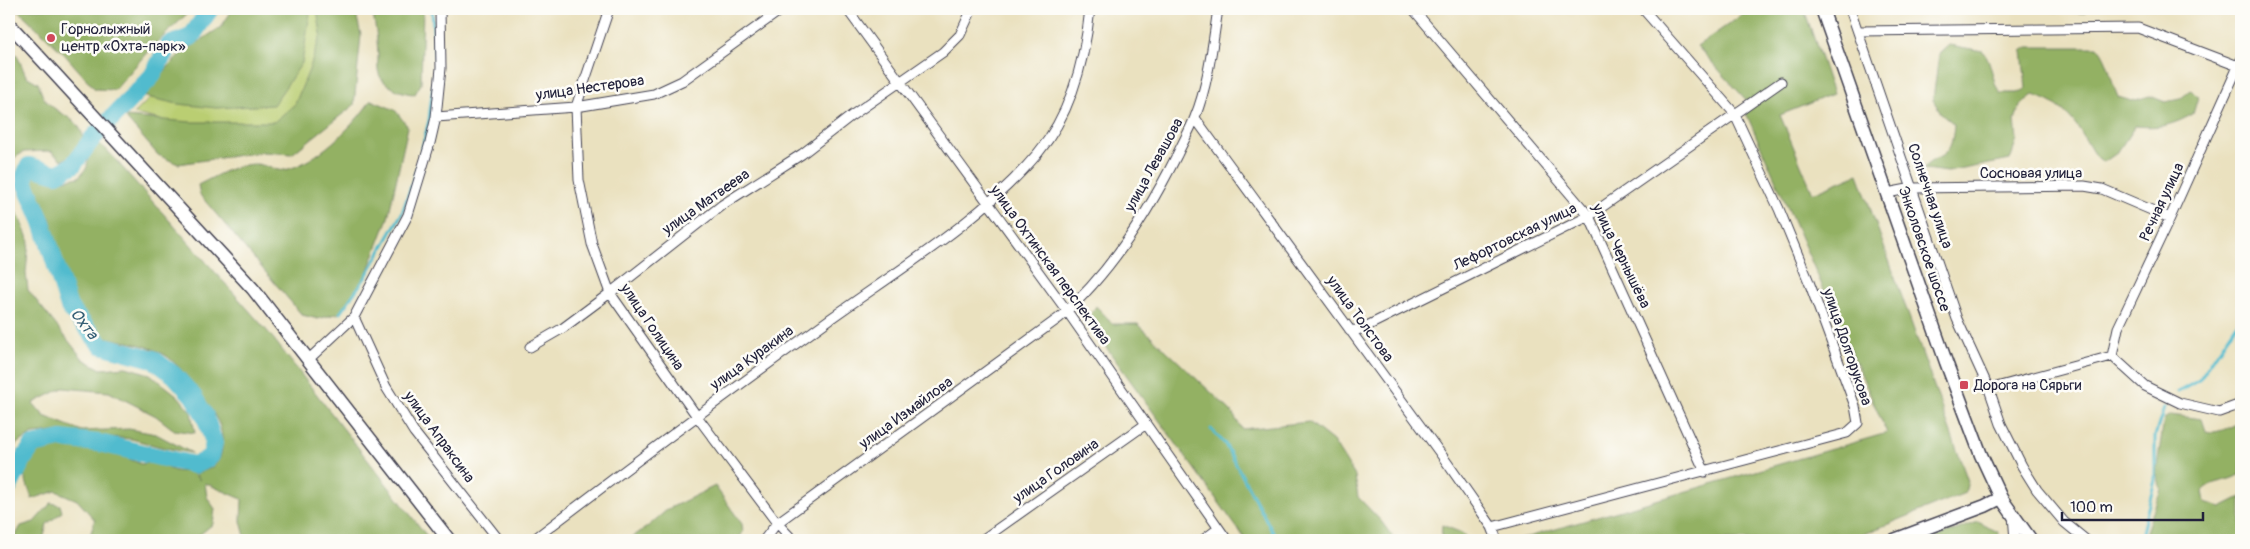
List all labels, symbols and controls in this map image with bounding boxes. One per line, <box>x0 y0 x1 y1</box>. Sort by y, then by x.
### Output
place label: Горнолыжный центр «Охта-парк» <box>61 20 186 56</box>
marker: Горнолыжный центр «Охта-парк» <box>45 32 57 44</box>
street label: улица Нестерова <box>534 71 645 105</box>
street label: улица Левашова <box>1120 115 1188 216</box>
street label: Солнечная улица <box>1903 141 1957 251</box>
street label: Речная улица <box>2136 160 2188 244</box>
street label: Сосновая улица <box>1980 164 2082 183</box>
street label: улица Матвеева <box>658 165 753 240</box>
street label: улица Охтинская перспектива <box>985 181 1114 349</box>
street label: Энколовское шоссе <box>1894 184 1955 315</box>
street label: Лефортовская улица <box>1449 199 1580 276</box>
street label: улица Чернышёва <box>1587 200 1655 312</box>
street label: улица Толстова <box>1322 271 1398 366</box>
street label: улица Голицина <box>615 279 688 374</box>
street label: улица Долгорукова <box>1818 285 1876 408</box>
water label: Охта <box>66 305 103 345</box>
street label: улица Куракина <box>706 321 797 395</box>
street label: улица Измайлова <box>855 373 957 454</box>
place label: Дорога на Сярьги <box>1973 376 2082 395</box>
marker: Дорога на Сярьги <box>1958 379 1970 391</box>
street label: улица Апраксина <box>399 387 479 487</box>
street label: улица Головина <box>1009 434 1103 508</box>
scale bar <box>2062 489 2204 521</box>
text: 100 m <box>2070 498 2113 517</box>

